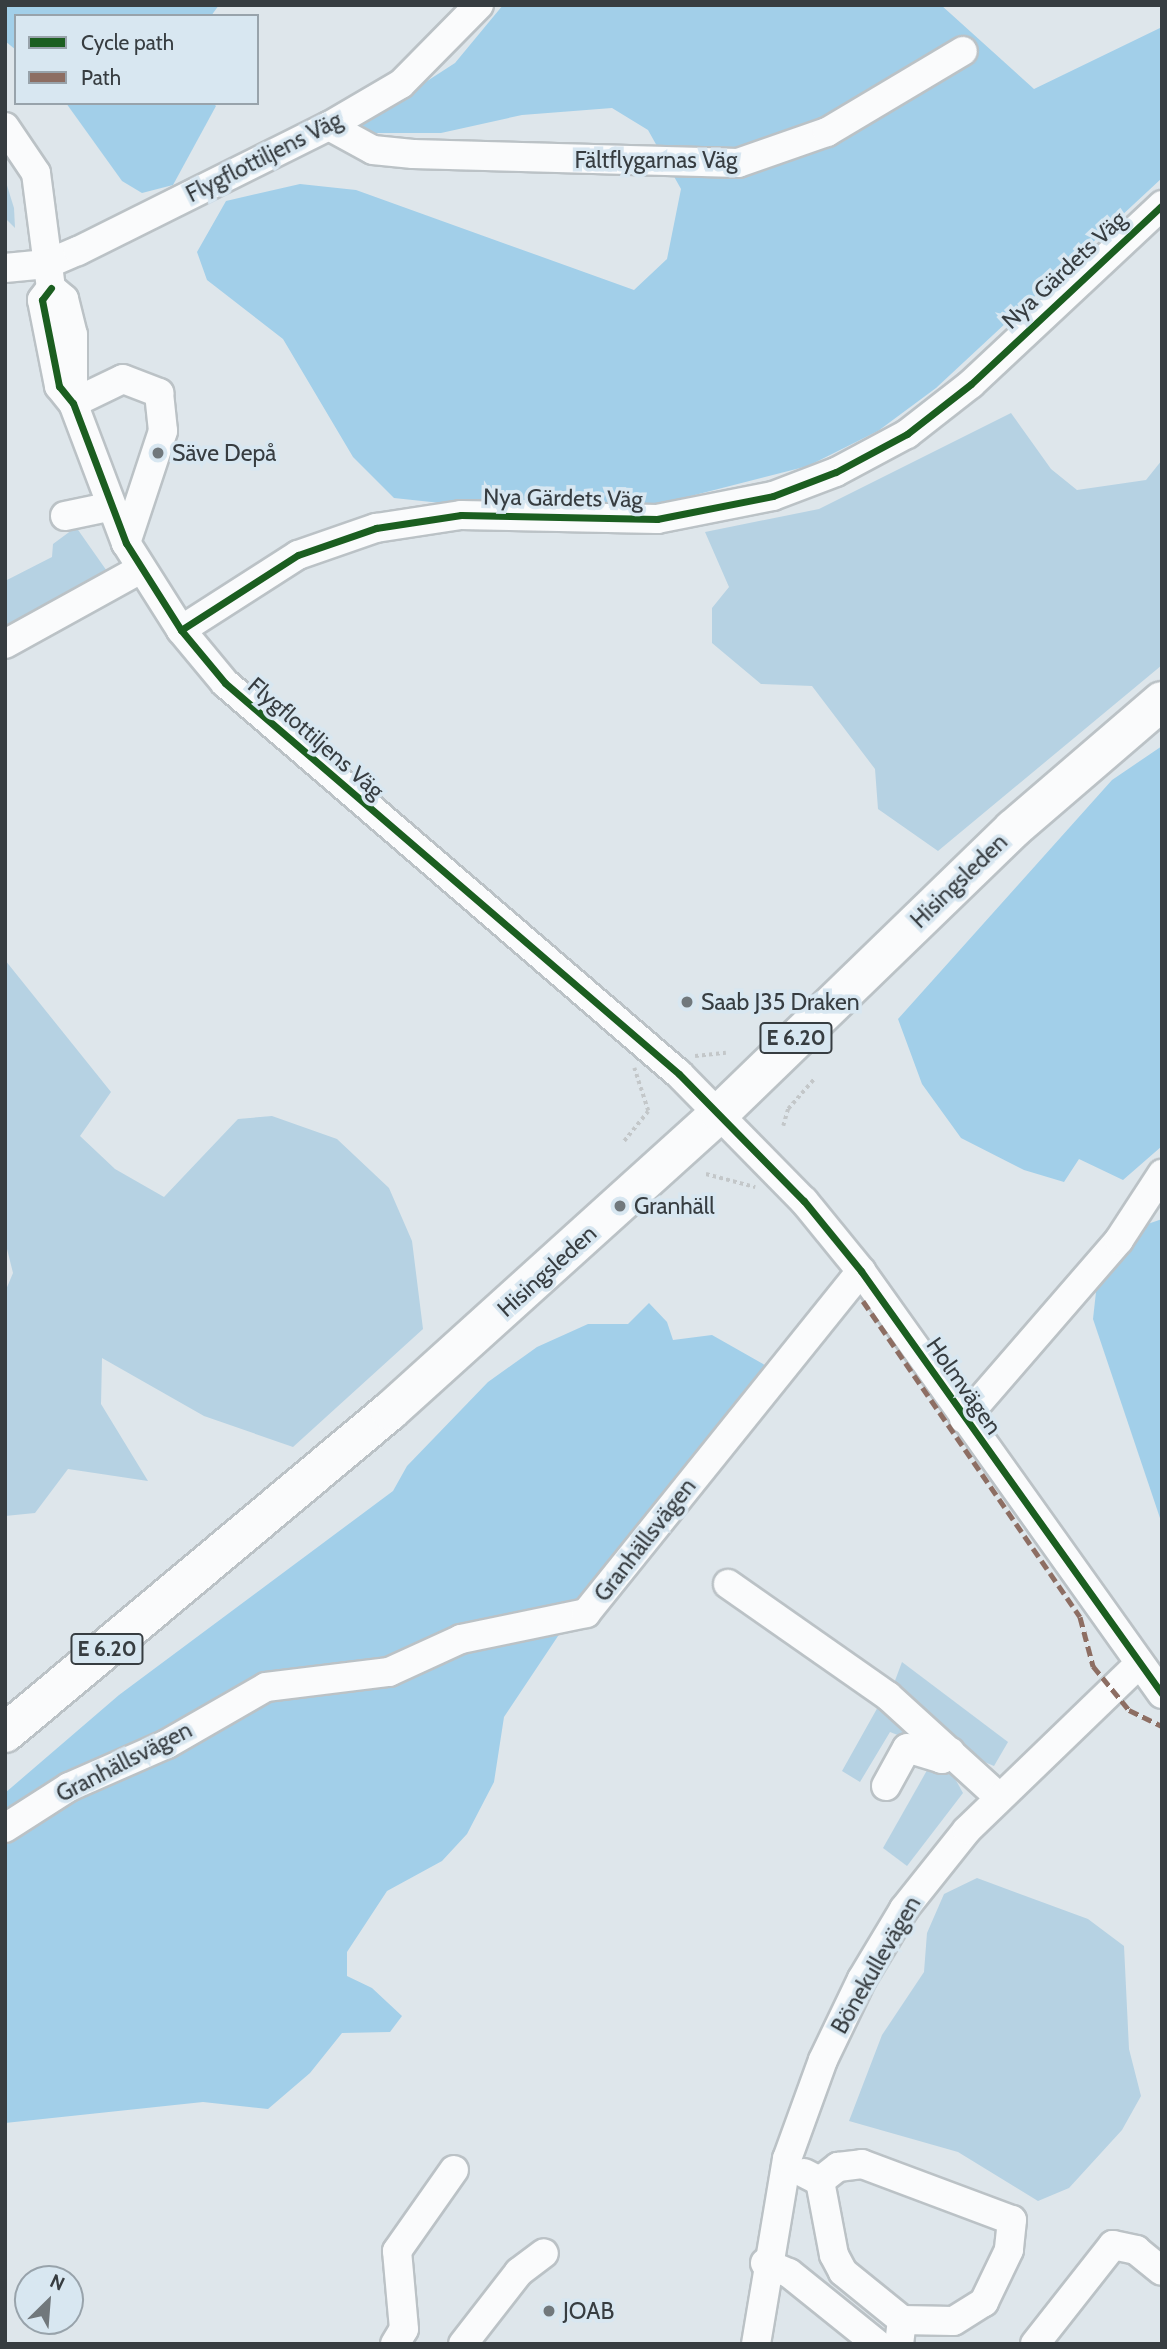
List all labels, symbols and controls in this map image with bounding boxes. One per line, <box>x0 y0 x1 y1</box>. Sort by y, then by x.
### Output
legend <box>14 14 259 105</box>
text: Cycle path <box>81 30 174 55</box>
text: Path <box>81 65 121 90</box>
street label: Flygflottiljens Väg <box>181 106 347 208</box>
street label: Fältflygarnas Väg <box>574 146 738 174</box>
street label: Nya Gärdets Väg <box>996 205 1132 335</box>
place label: Säve Depå <box>172 439 276 467</box>
marker: Säve Depå <box>150 445 166 461</box>
street label: Nya Gärdets Väg <box>483 483 643 513</box>
street label: Flygflottiljens Väg <box>242 671 390 805</box>
street label: Hisingsleden <box>905 828 1013 934</box>
place label: Saab J35 Draken <box>701 988 860 1016</box>
marker: Saab J35 Draken <box>679 994 695 1010</box>
road number: E 6.20 <box>759 1020 833 1056</box>
place label: Granhäll <box>634 1192 715 1220</box>
marker: Granhäll <box>612 1198 628 1214</box>
street label: Hisingsleden <box>492 1219 602 1323</box>
street label: Holmvägen <box>921 1332 1007 1440</box>
street label: Granhällsvägen <box>588 1473 702 1607</box>
road number: E 6.20 <box>70 1632 144 1666</box>
street label: Granhällsvägen <box>52 1716 196 1808</box>
street label: Bönekullevägen <box>826 1891 926 2039</box>
north arrow <box>14 2265 84 2335</box>
text: N <box>46 2269 68 2296</box>
place label: JOAB <box>563 2297 614 2325</box>
marker: JOAB <box>541 2303 557 2319</box>

